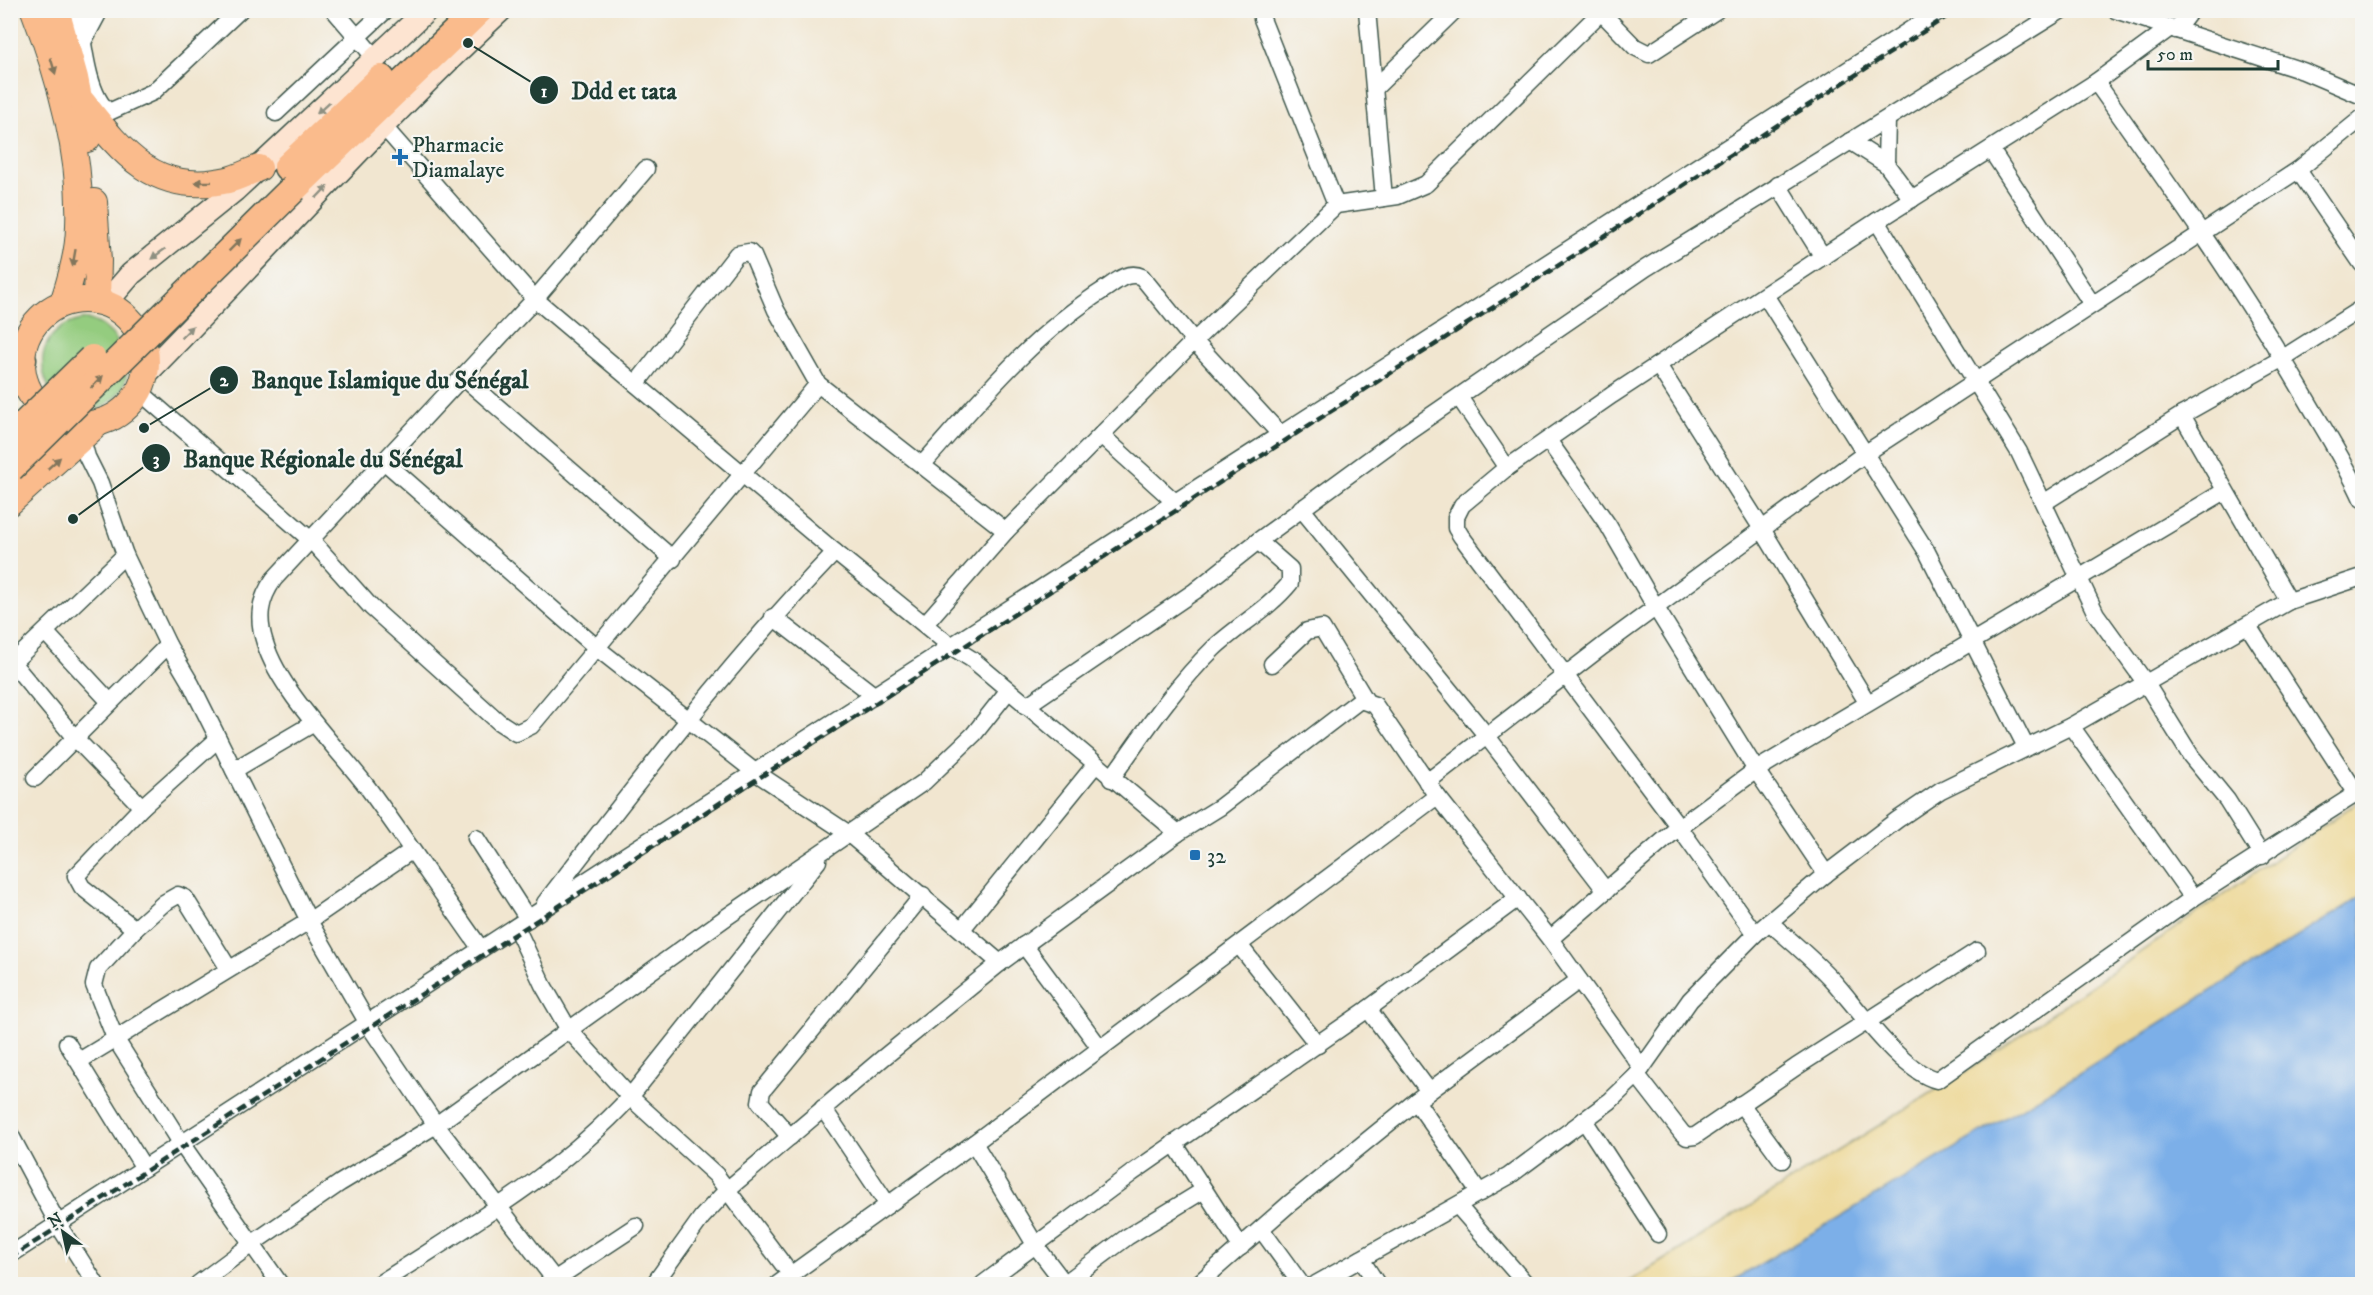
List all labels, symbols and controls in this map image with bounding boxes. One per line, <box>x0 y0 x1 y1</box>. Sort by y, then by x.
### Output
scale bar <box>2148 33 2278 71</box>
text: 50 m <box>2157 44 2193 66</box>
one-way arrow <box>49 57 58 75</box>
callout: Ddd et tata <box>529 69 689 111</box>
text: Ddd et tata <box>571 77 678 107</box>
text: 1 <box>541 81 548 103</box>
one-way arrow <box>316 101 331 114</box>
place label: Pharmacie Diamalaye <box>412 132 505 184</box>
marker: Pharmacie Diamalaye <box>393 150 407 164</box>
one-way arrow <box>193 178 212 187</box>
one-way arrow <box>315 185 328 200</box>
one-way arrow <box>228 239 242 253</box>
one-way arrow <box>69 248 78 267</box>
one-way arrow <box>150 248 166 260</box>
one-way arrow <box>179 326 193 340</box>
callout: Banque Islamique du Sénégal <box>209 359 540 401</box>
text: Banque Islamique du Sénégal <box>251 366 529 396</box>
text: 2 <box>220 370 230 392</box>
one-way arrow <box>89 376 103 390</box>
callout: Banque Régionale du Sénégal <box>141 437 474 479</box>
text: Banque Régionale du Sénégal <box>183 445 463 475</box>
text: 3 <box>153 449 160 471</box>
one-way arrow <box>46 457 61 470</box>
place label: 32 <box>1207 843 1226 870</box>
marker: 32 <box>1188 848 1202 862</box>
north arrow <box>33 1202 93 1262</box>
text: N <box>44 1208 66 1232</box>

